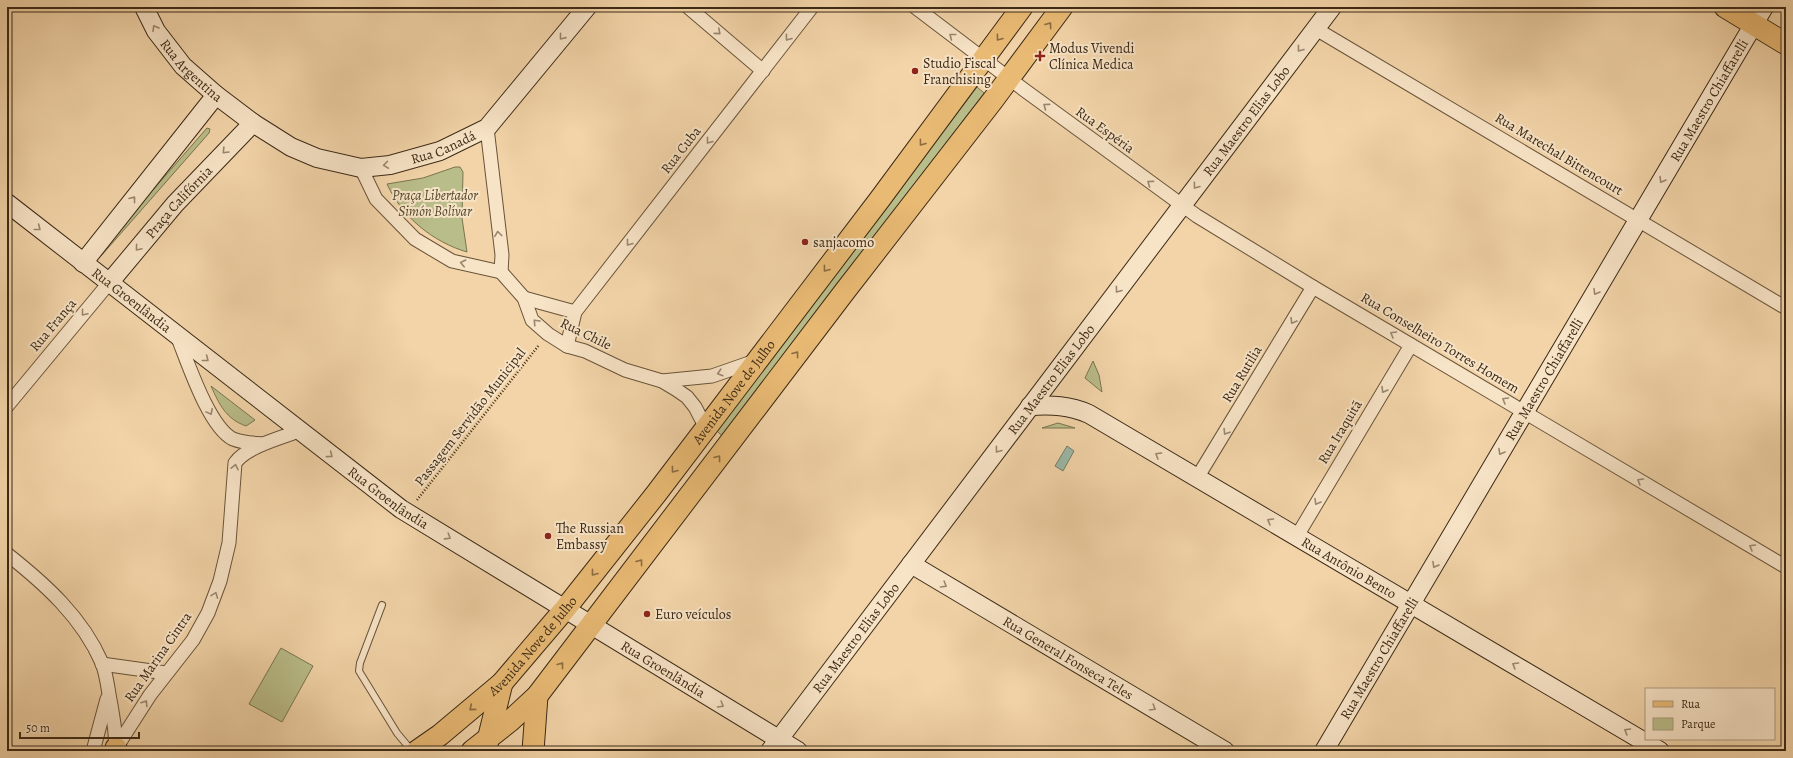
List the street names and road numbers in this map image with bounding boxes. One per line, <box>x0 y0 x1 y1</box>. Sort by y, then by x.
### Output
street label: Rua Argentina <box>156 35 227 107</box>
street label: Rua Maestro Chiaffarelli <box>1665 36 1752 165</box>
street label: Rua Maestro Elias Lobo <box>1198 62 1294 180</box>
street label: Rua Espéria <box>1072 102 1139 158</box>
street label: Rua Marechal Bittencourt <box>1491 108 1627 200</box>
street label: Rua Cuba <box>657 122 706 178</box>
street label: Rua Canadá <box>409 125 479 168</box>
street label: Praça Califórnia <box>141 161 217 242</box>
street label: Rua Groenlândia <box>88 263 176 337</box>
street label: Rua Conselheiro Torres Homem <box>1357 288 1523 398</box>
street label: Rua França <box>25 294 81 355</box>
street label: Rua Chile <box>557 313 615 355</box>
street label: Rua Maestro Chiaffarelli <box>1500 314 1588 444</box>
street label: Rua Maestro Elias Lobo <box>1003 320 1099 438</box>
street label: Avenida Nove de Julho <box>687 336 779 449</box>
street label: Rua Rutilia <box>1218 342 1267 406</box>
street label: Passagem Servidão Municipal <box>410 344 530 490</box>
street label: Rua Iraquitã <box>1313 396 1367 468</box>
street label: Rua Groenlândia <box>344 462 433 534</box>
street label: Rua Antônio Bento <box>1298 532 1400 603</box>
street label: Rua Maestro Elias Lobo <box>808 579 903 697</box>
street label: Avenida Nove de Julho <box>483 592 581 701</box>
street label: Rua Maestro Chiaffarelli <box>1335 593 1423 723</box>
street label: Rua Marina Cintra <box>120 608 196 706</box>
street label: Rua General Fonseca Teles <box>999 611 1137 704</box>
street label: Rua Groenlândia <box>617 636 710 702</box>

